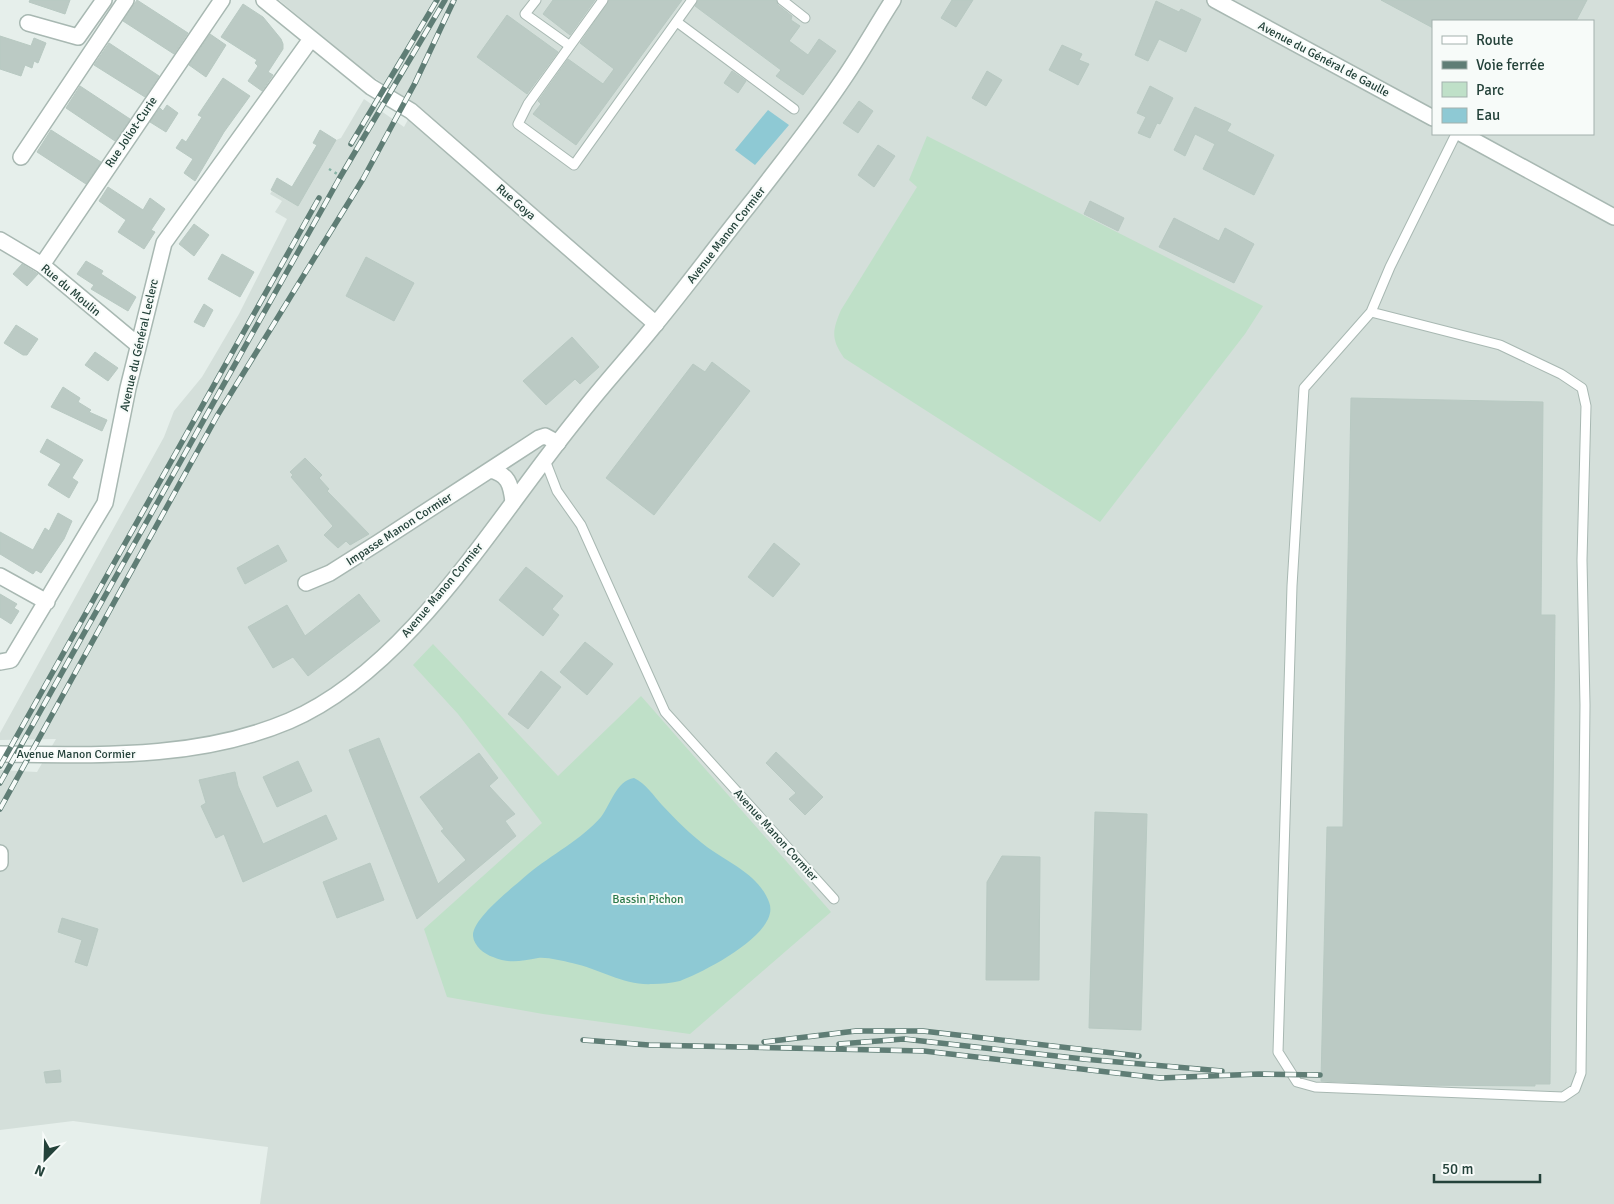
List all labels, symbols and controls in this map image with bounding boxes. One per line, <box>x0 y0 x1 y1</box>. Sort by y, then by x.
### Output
street label: Avenue du Général de Gaulle <box>1255 18 1392 101</box>
legend <box>1432 20 1594 135</box>
text: Route <box>1476 31 1513 49</box>
text: Voie ferrée <box>1476 56 1545 74</box>
text: Parc <box>1476 81 1504 99</box>
street label: Rue Joliot-Curie <box>102 94 161 171</box>
text: Eau <box>1476 106 1500 124</box>
street label: Rue Goya <box>493 181 538 224</box>
street label: Avenue Manon Cormier <box>684 183 769 287</box>
street label: Rue du Moulin <box>38 261 104 320</box>
street label: Avenue du Général Leclerc <box>117 277 162 413</box>
street label: Impasse Manon Cormier <box>343 489 456 569</box>
street label: Avenue Manon Cormier <box>398 539 487 641</box>
street label: Avenue Manon Cormier <box>17 747 136 762</box>
street label: Avenue Manon Cormier <box>730 786 821 885</box>
park label: Bassin Pichon <box>612 892 684 907</box>
north arrow <box>20 1134 70 1184</box>
scale bar <box>1434 1152 1540 1184</box>
text: 50 m <box>1442 1160 1473 1178</box>
text: N <box>32 1161 48 1180</box>

